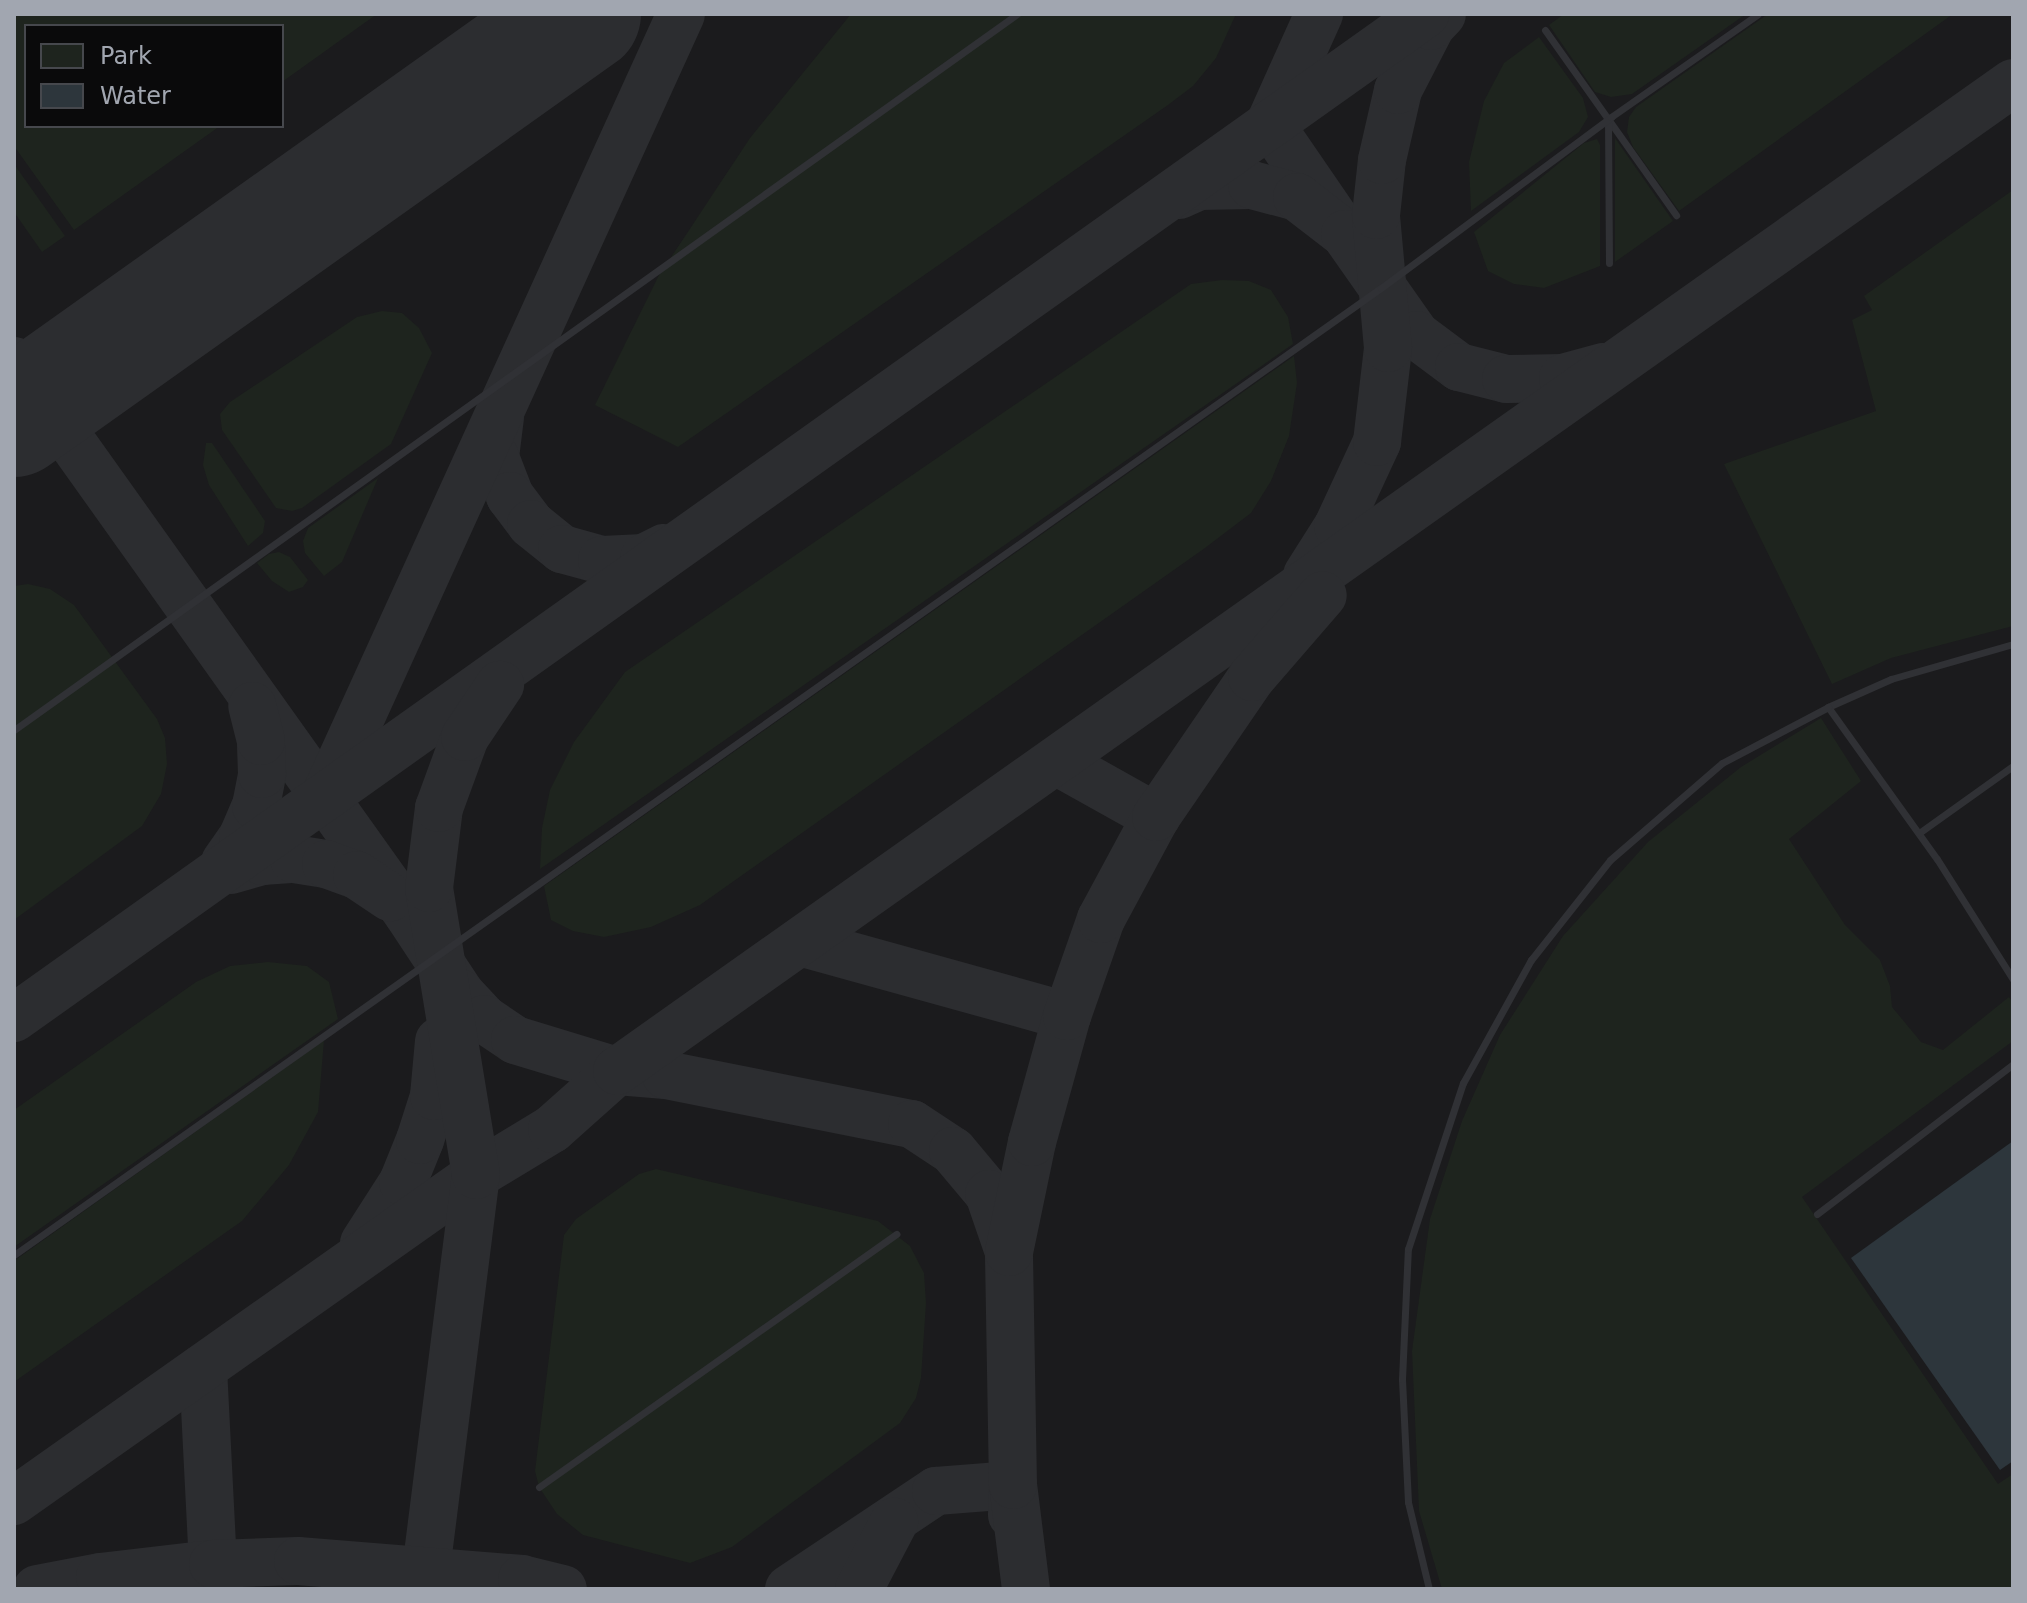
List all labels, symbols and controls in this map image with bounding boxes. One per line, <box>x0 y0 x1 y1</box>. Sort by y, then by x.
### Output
legend <box>24 24 284 128</box>
text: Park <box>100 42 152 70</box>
text: Water <box>100 82 171 110</box>

